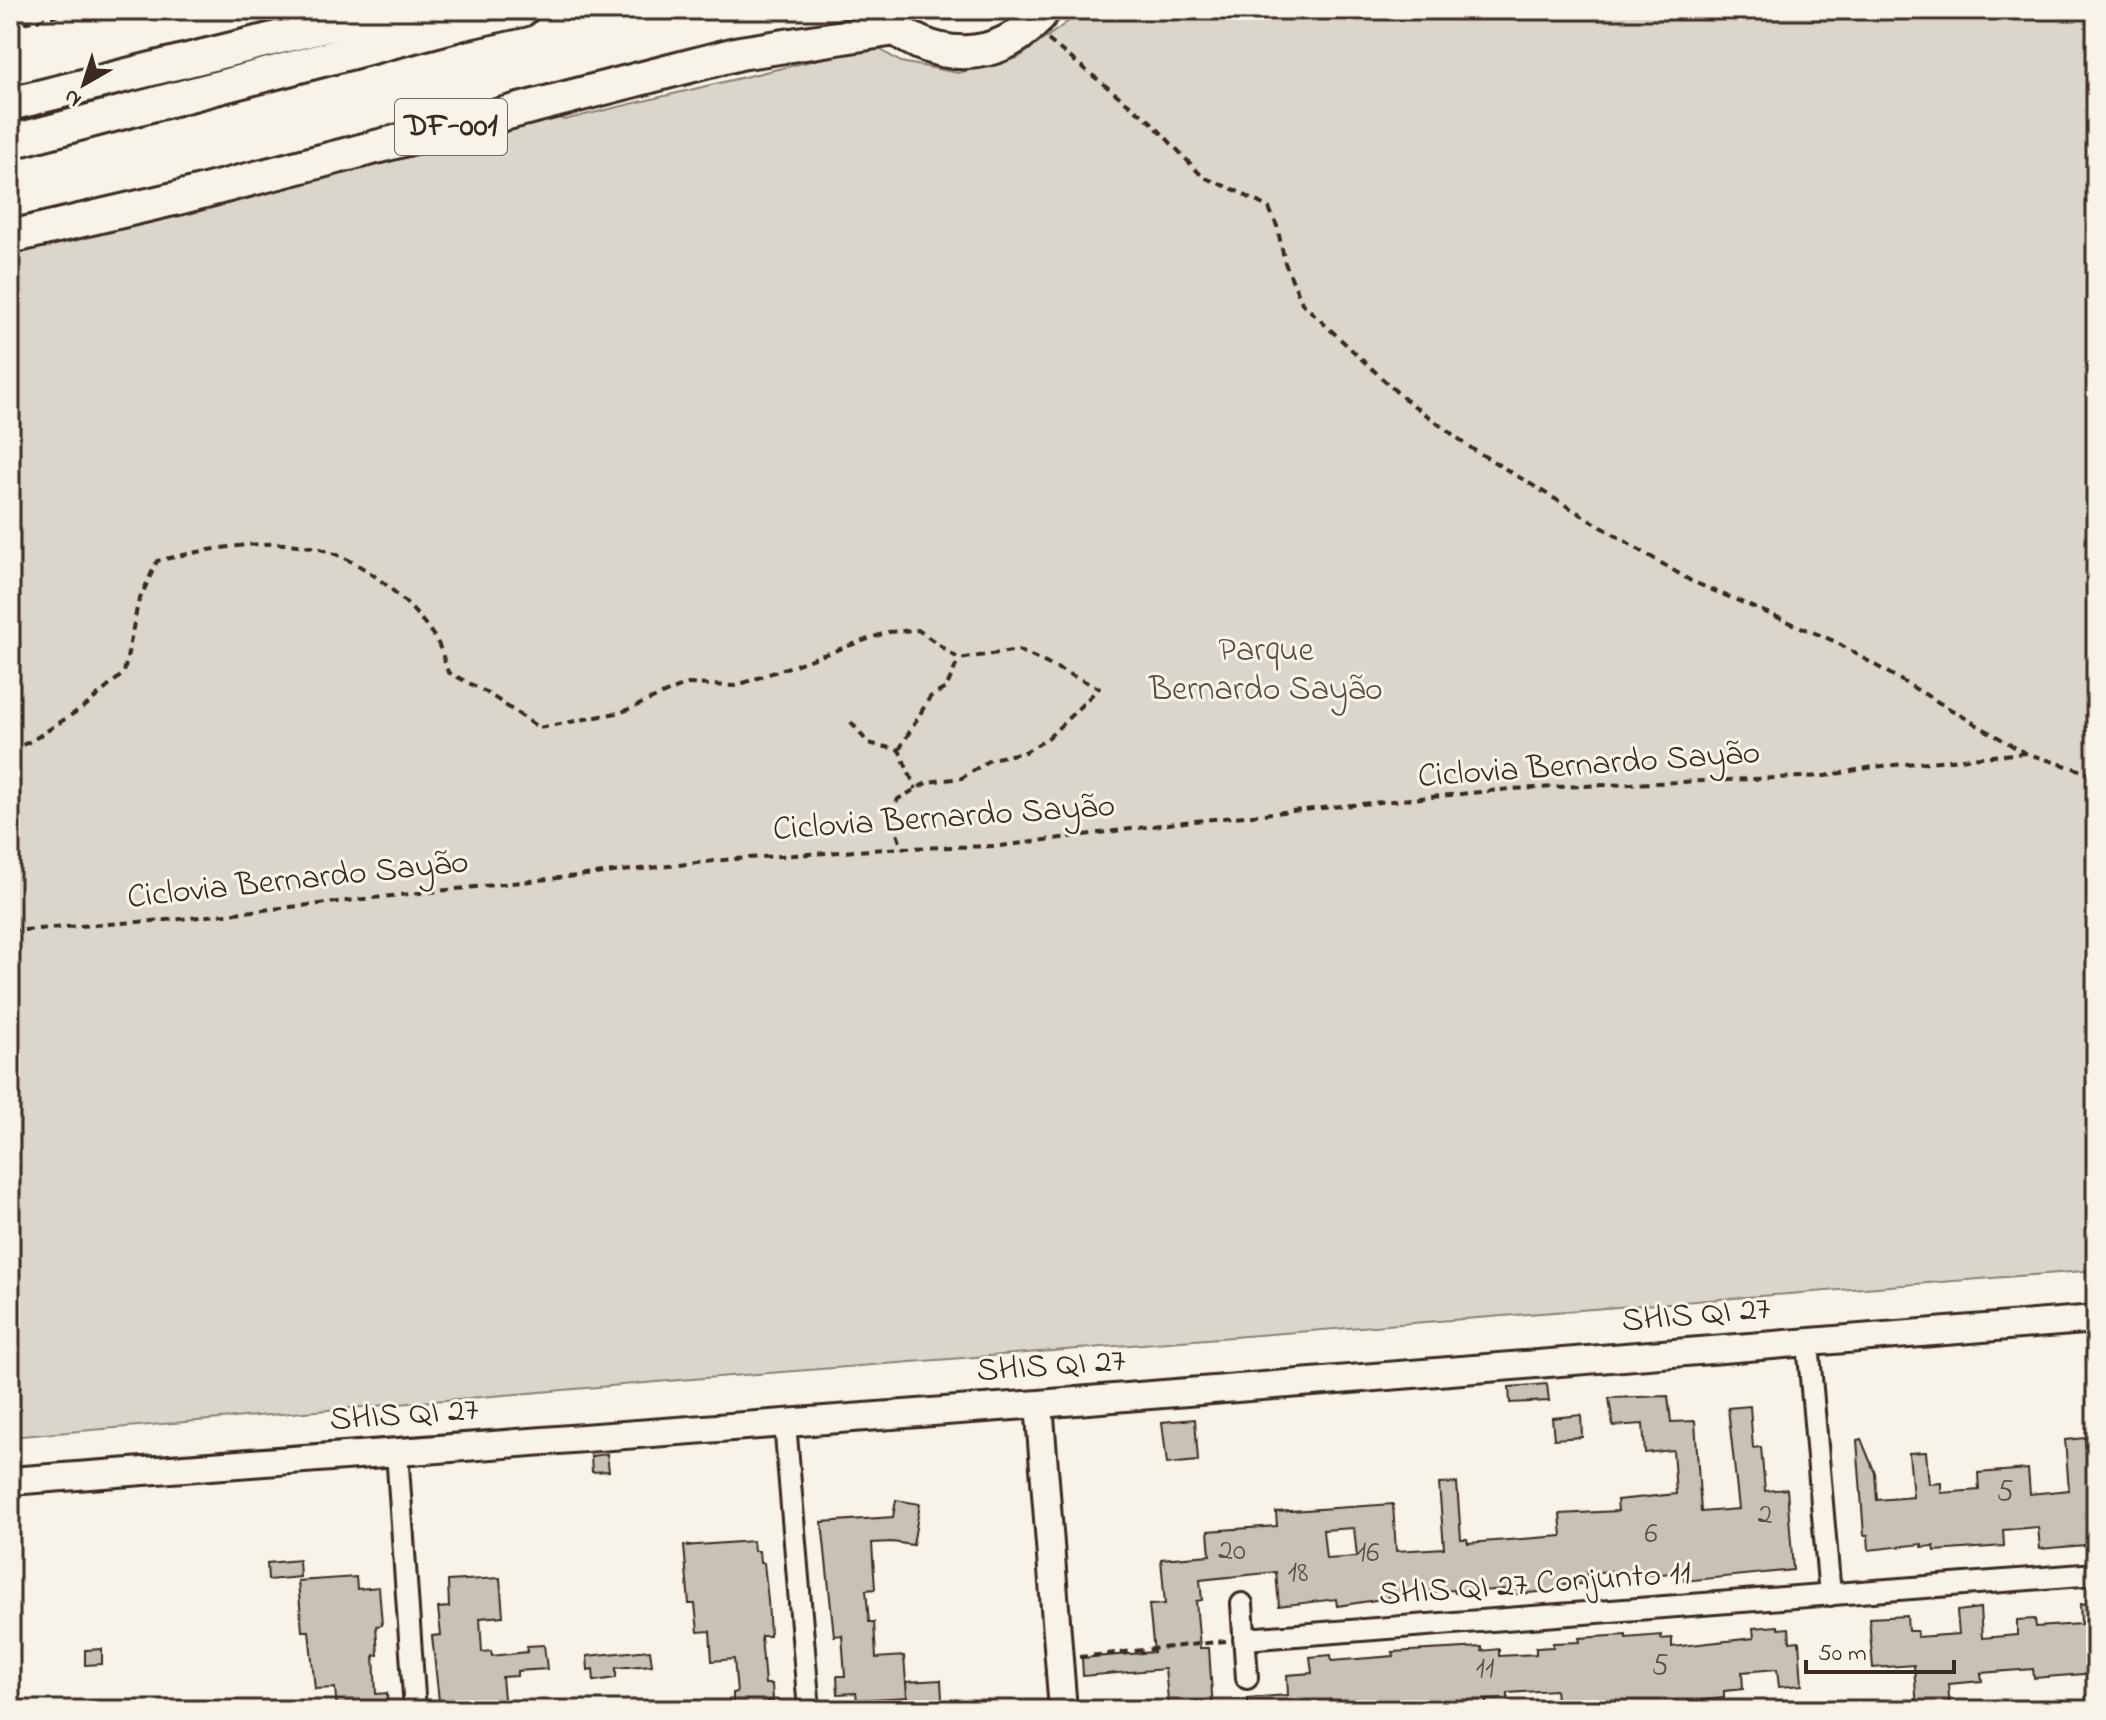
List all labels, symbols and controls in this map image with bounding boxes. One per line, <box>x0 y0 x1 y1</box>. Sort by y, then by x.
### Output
north arrow <box>44 44 124 124</box>
text: N <box>57 80 89 114</box>
road number: DF-001 <box>395 99 507 155</box>
park label: Parque Bernardo Sayão <box>1148 627 1383 716</box>
street label: Ciclovia Bernardo Sayão <box>1416 729 1762 803</box>
street label: Ciclovia Bernardo Sayão <box>771 782 1117 856</box>
street label: Ciclovia Bernardo Sayão <box>125 838 471 924</box>
street label: SHIS QI 27 <box>1620 1285 1772 1347</box>
street label: SHIS QI 27 <box>975 1337 1127 1397</box>
street label: SHIS QI 27 <box>328 1386 480 1446</box>
house number: 5 <box>1996 1471 2014 1515</box>
house number: 2 <box>1758 1494 1773 1538</box>
house number: 6 <box>1644 1513 1658 1557</box>
house number: 20 <box>1218 1530 1246 1574</box>
house number: 16 <box>1357 1532 1379 1576</box>
street label: SHIS QI 27 Conjunto 11 <box>1377 1549 1693 1621</box>
house number: 18 <box>1288 1552 1308 1596</box>
scale bar <box>1806 1624 1954 1674</box>
text: 50 m <box>1818 1637 1867 1672</box>
house number: 5 <box>1651 1645 1669 1689</box>
house number: 11 <box>1475 1648 1495 1692</box>

